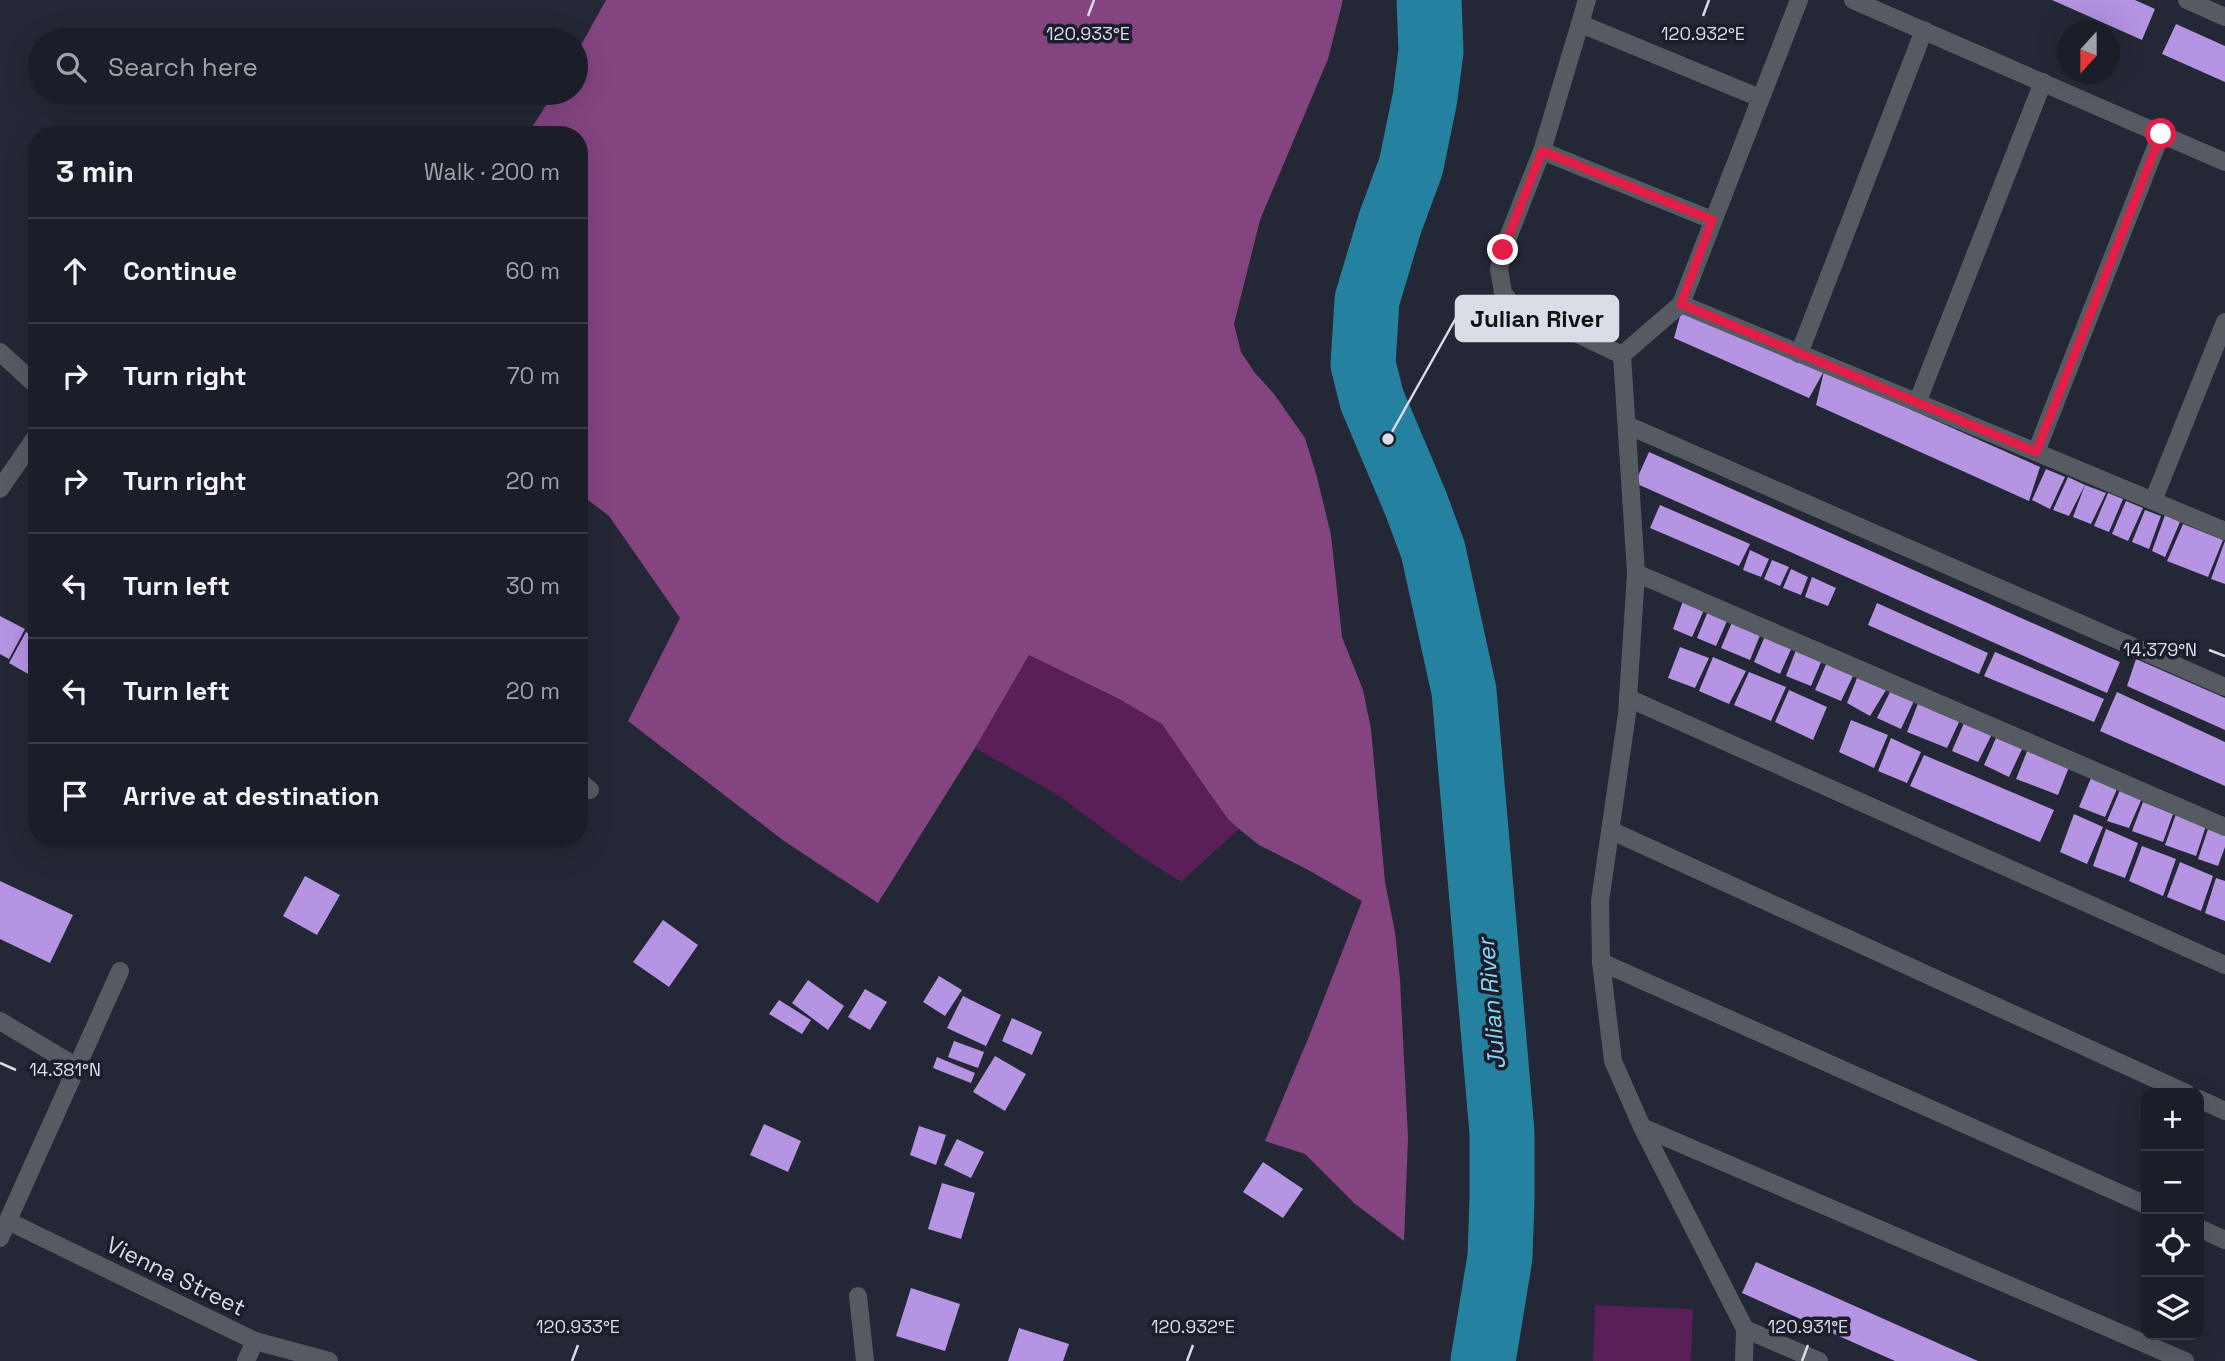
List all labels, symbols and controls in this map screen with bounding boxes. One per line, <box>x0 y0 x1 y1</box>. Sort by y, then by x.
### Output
north arrow <box>2057 21 2120 84</box>
text: 120.933°E <box>1046 22 1130 45</box>
text: 120.932°E <box>1661 22 1745 45</box>
search box <box>28 28 588 105</box>
icon: search <box>52 48 90 86</box>
text: Search here <box>108 50 258 84</box>
route start <box>2145 118 2176 149</box>
text: 3 min <box>56 152 134 191</box>
text: Walk · 200 m <box>424 157 560 187</box>
route end <box>1487 234 1518 265</box>
icon: ahead <box>56 252 94 290</box>
text: Continue <box>123 254 237 288</box>
text: 60 m <box>505 256 560 286</box>
callout: Julian River <box>1456 296 1618 341</box>
text: Julian River <box>1470 303 1604 334</box>
icon: right <box>56 357 94 395</box>
text: Turn right <box>123 359 247 393</box>
text: 70 m <box>507 361 560 391</box>
icon: right <box>56 462 94 500</box>
text: Turn right <box>123 464 247 498</box>
text: 20 m <box>506 466 560 496</box>
icon: left <box>56 567 94 605</box>
text: Turn left <box>123 569 230 603</box>
text: 30 m <box>506 571 560 601</box>
text: 14.379°N <box>2123 638 2197 661</box>
icon: left <box>56 672 94 710</box>
text: Turn left <box>123 674 230 708</box>
text: 20 m <box>506 676 560 706</box>
icon: arrive <box>56 777 94 815</box>
text: Arrive at destination <box>123 779 380 813</box>
water label: Julian River <box>1470 934 1512 1071</box>
text: 14.381°N <box>29 1058 101 1081</box>
map controls <box>2141 1088 2204 1340</box>
button: + <box>2141 1088 2204 1151</box>
button: − <box>2141 1151 2204 1214</box>
button: locate <box>2141 1214 2204 1277</box>
street label: Vienna Street <box>102 1229 250 1323</box>
button: layers <box>2141 1277 2204 1340</box>
text: 120.933°E <box>536 1315 620 1338</box>
text: 120.932°E <box>1151 1315 1235 1338</box>
text: 120.931°E <box>1768 1315 1848 1338</box>

